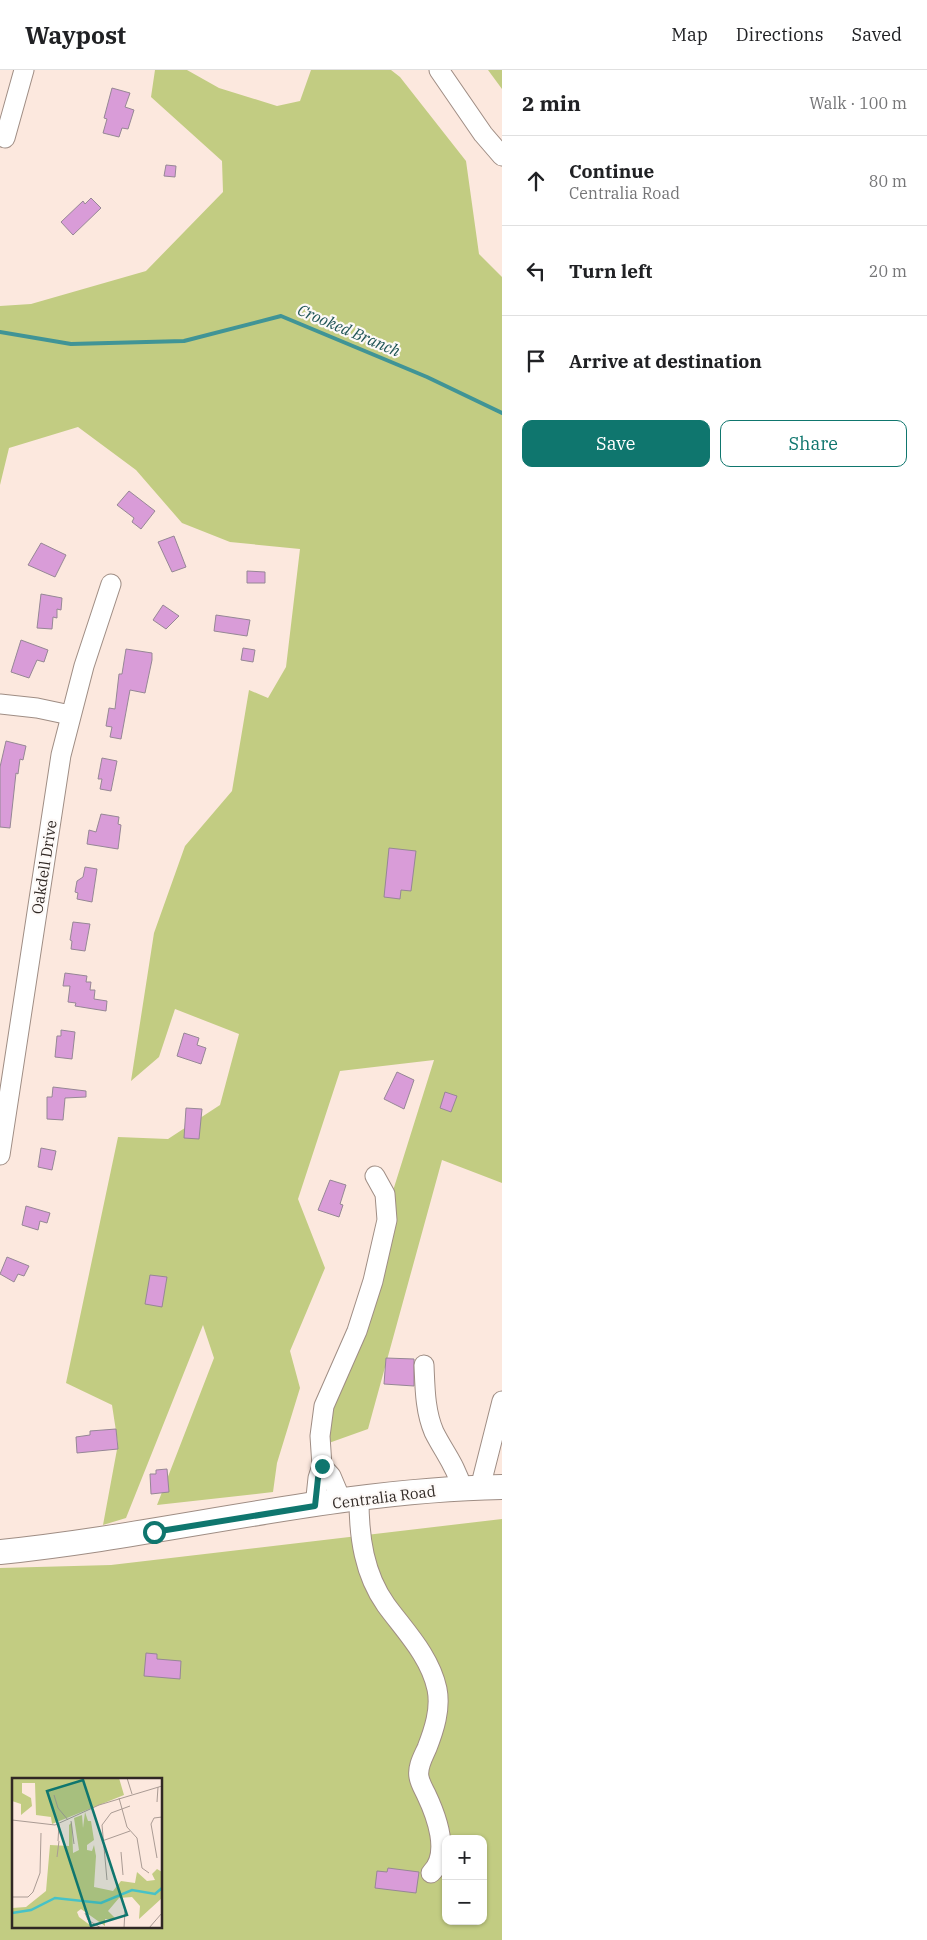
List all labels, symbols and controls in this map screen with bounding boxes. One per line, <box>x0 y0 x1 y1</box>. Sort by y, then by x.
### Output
text: Waypost <box>25 19 126 51</box>
text: Map <box>671 23 708 46</box>
text: Directions <box>736 23 824 46</box>
text: Saved <box>852 23 902 46</box>
text: 2 min <box>522 89 581 117</box>
text: Walk · 100 m <box>809 93 907 113</box>
text: Continue <box>569 159 654 183</box>
icon: ahead <box>522 167 550 195</box>
text: 80 m <box>869 171 907 191</box>
text: Centralia Road <box>569 183 680 203</box>
icon: left <box>522 257 550 285</box>
text: Turn left <box>569 259 652 283</box>
text: 20 m <box>869 261 907 281</box>
water label: Crooked Branch <box>295 299 404 361</box>
icon: arrive <box>522 347 550 375</box>
text: Arrive at destination <box>569 349 762 373</box>
button: Save <box>522 420 710 467</box>
button: Share <box>720 420 907 467</box>
street label: Oakdell Drive <box>27 819 61 915</box>
route end <box>311 1455 334 1478</box>
street label: Centralia Road <box>331 1481 437 1513</box>
route start <box>143 1521 166 1544</box>
inset map <box>12 1778 162 1928</box>
map controls <box>442 1835 487 1925</box>
button: + <box>442 1835 487 1880</box>
button: − <box>442 1880 487 1925</box>

